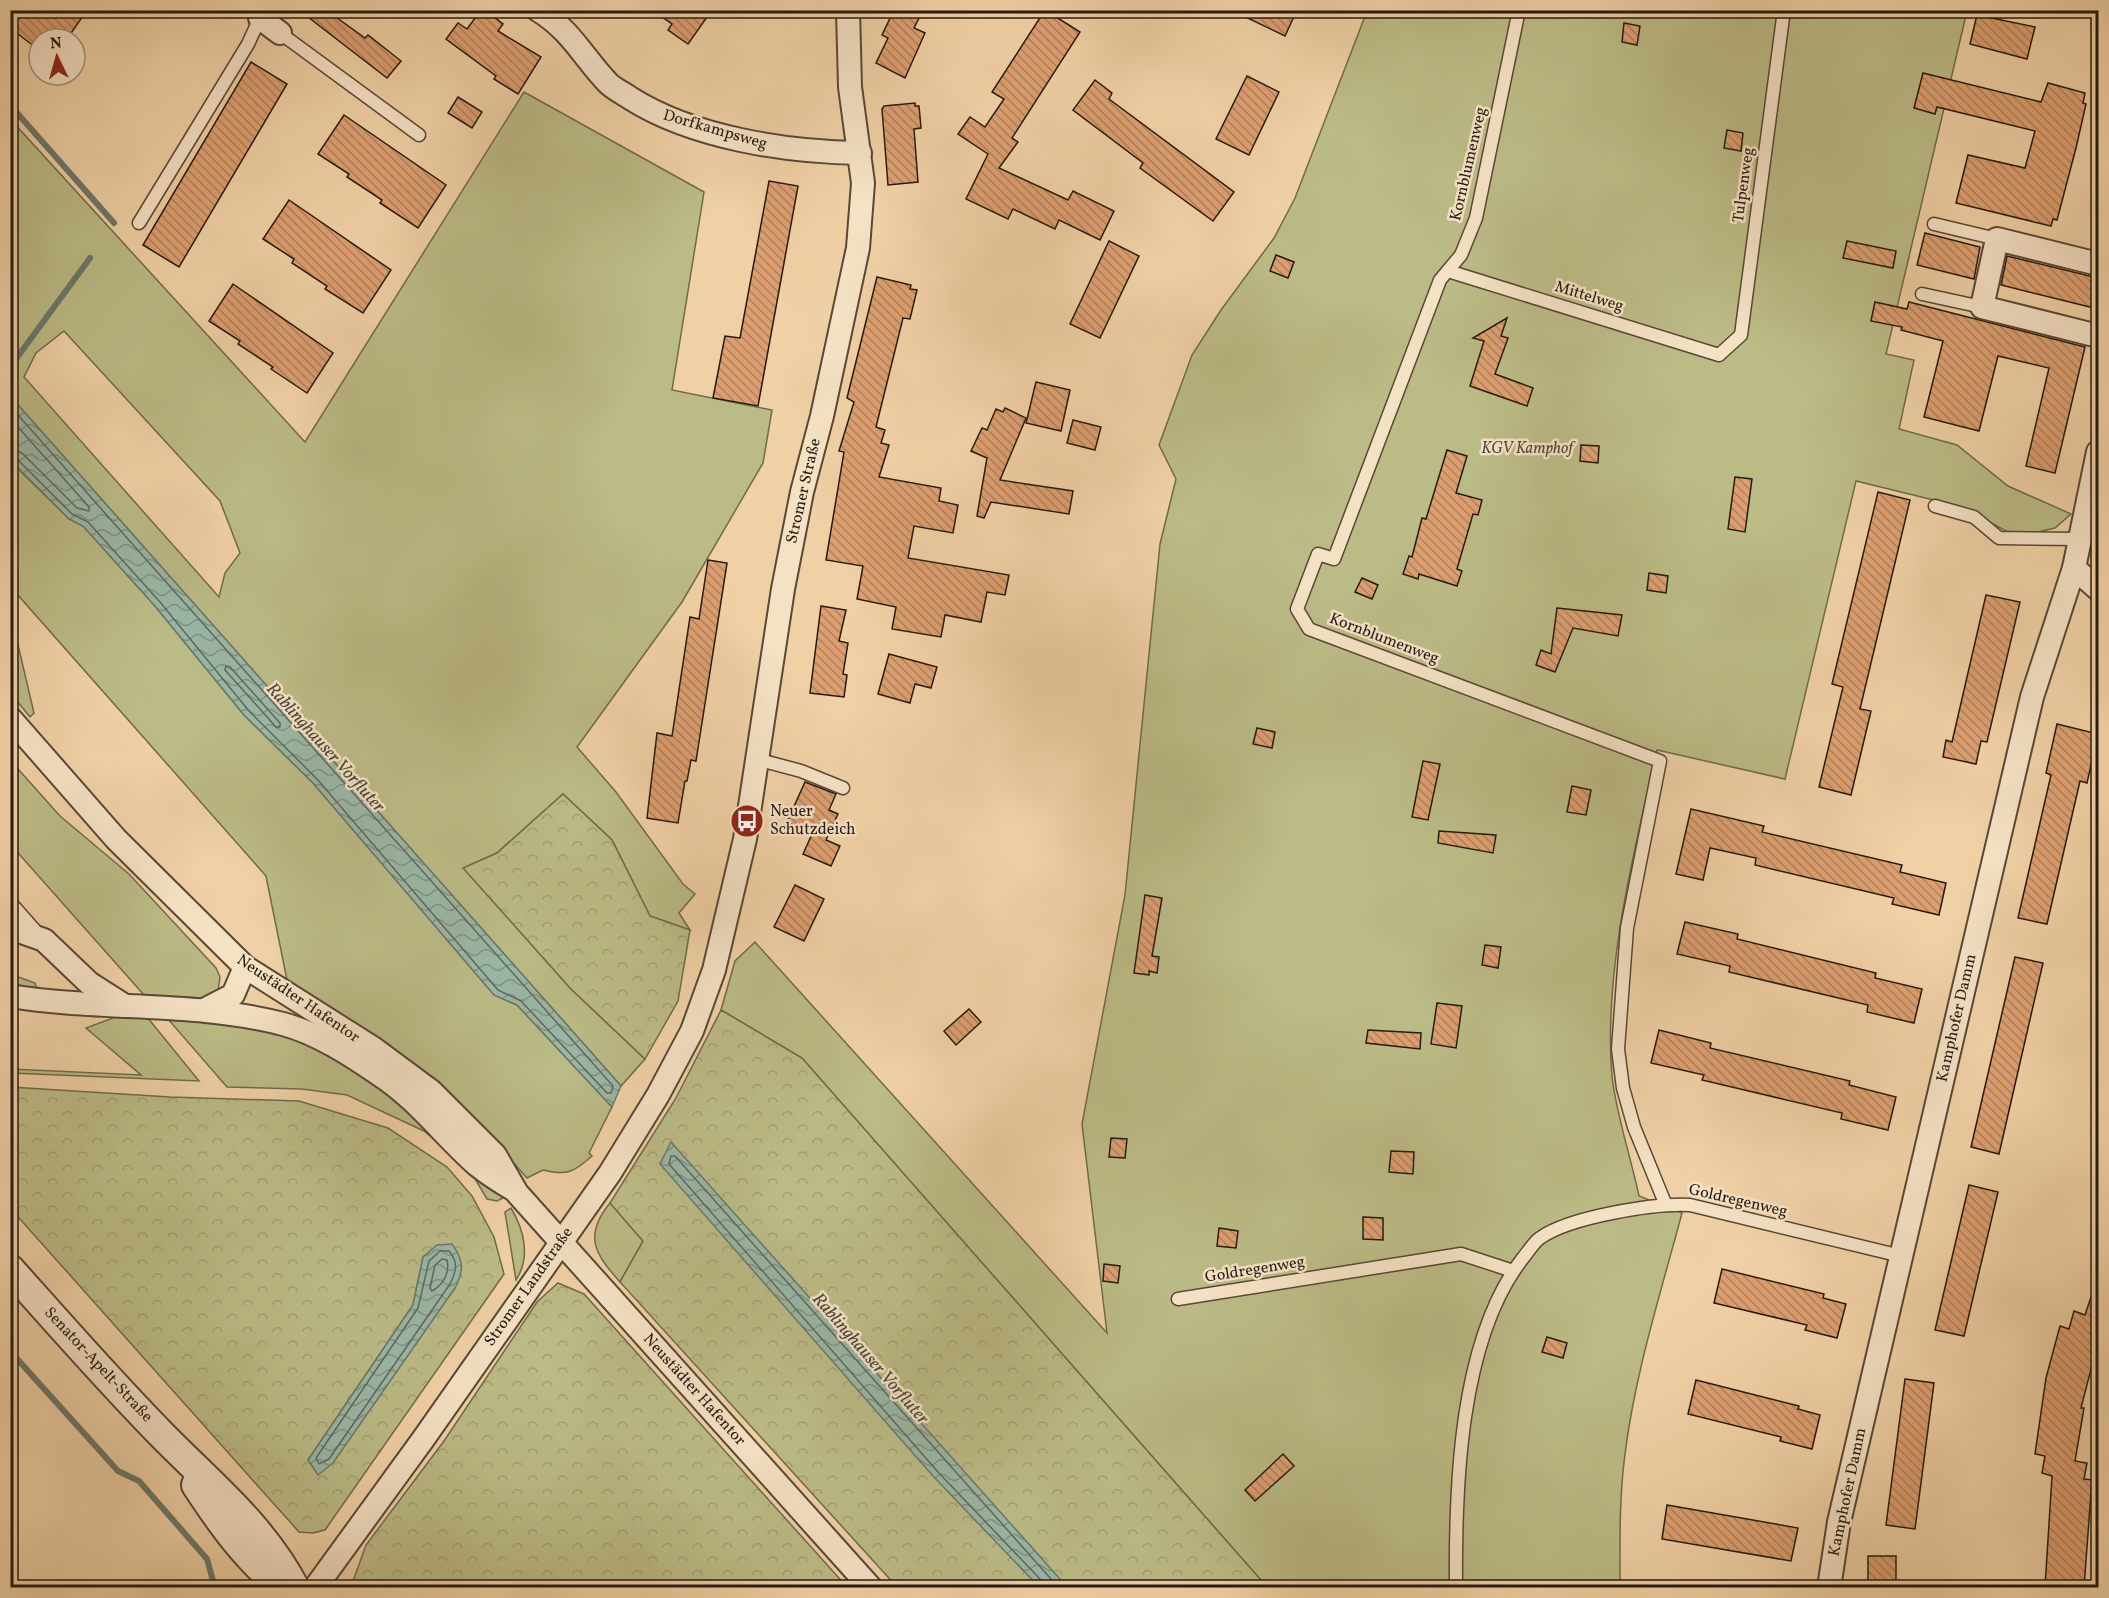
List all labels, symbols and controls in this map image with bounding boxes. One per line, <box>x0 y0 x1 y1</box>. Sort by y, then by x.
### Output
north arrow <box>27 27 87 87</box>
text: N <box>49 33 63 56</box>
street label: Dorfkampsweg <box>660 105 770 155</box>
street label: Kornblumenweg <box>1445 105 1493 223</box>
street label: Tulpenweg <box>1728 146 1760 224</box>
street label: Mittelweg <box>1552 276 1626 318</box>
street label: Stromer Straße <box>781 436 827 546</box>
park label: KGV Kamphof <box>1481 438 1576 460</box>
street label: Kornblumenweg <box>1326 608 1442 670</box>
water label: Rablinghauser Vorfluter <box>260 678 390 819</box>
place label: Neuer Schutzdeich <box>770 801 856 841</box>
bus stop icon: Neuer Schutzdeich <box>729 803 765 839</box>
street label: Neustädter Hafentor <box>232 950 364 1049</box>
street label: Kamphofer Damm <box>1932 952 1982 1084</box>
street label: Goldregenweg <box>1686 1179 1790 1223</box>
street label: Stromer Landstraße <box>480 1223 578 1351</box>
street label: Goldregenweg <box>1203 1251 1307 1289</box>
water label: Rablinghauser Vorfluter <box>806 1288 934 1430</box>
street label: Senator-Apelt-Straße <box>39 1302 157 1428</box>
street label: Neustädter Hafentor <box>638 1329 751 1451</box>
street label: Kamphofer Damm <box>1824 1426 1872 1558</box>

